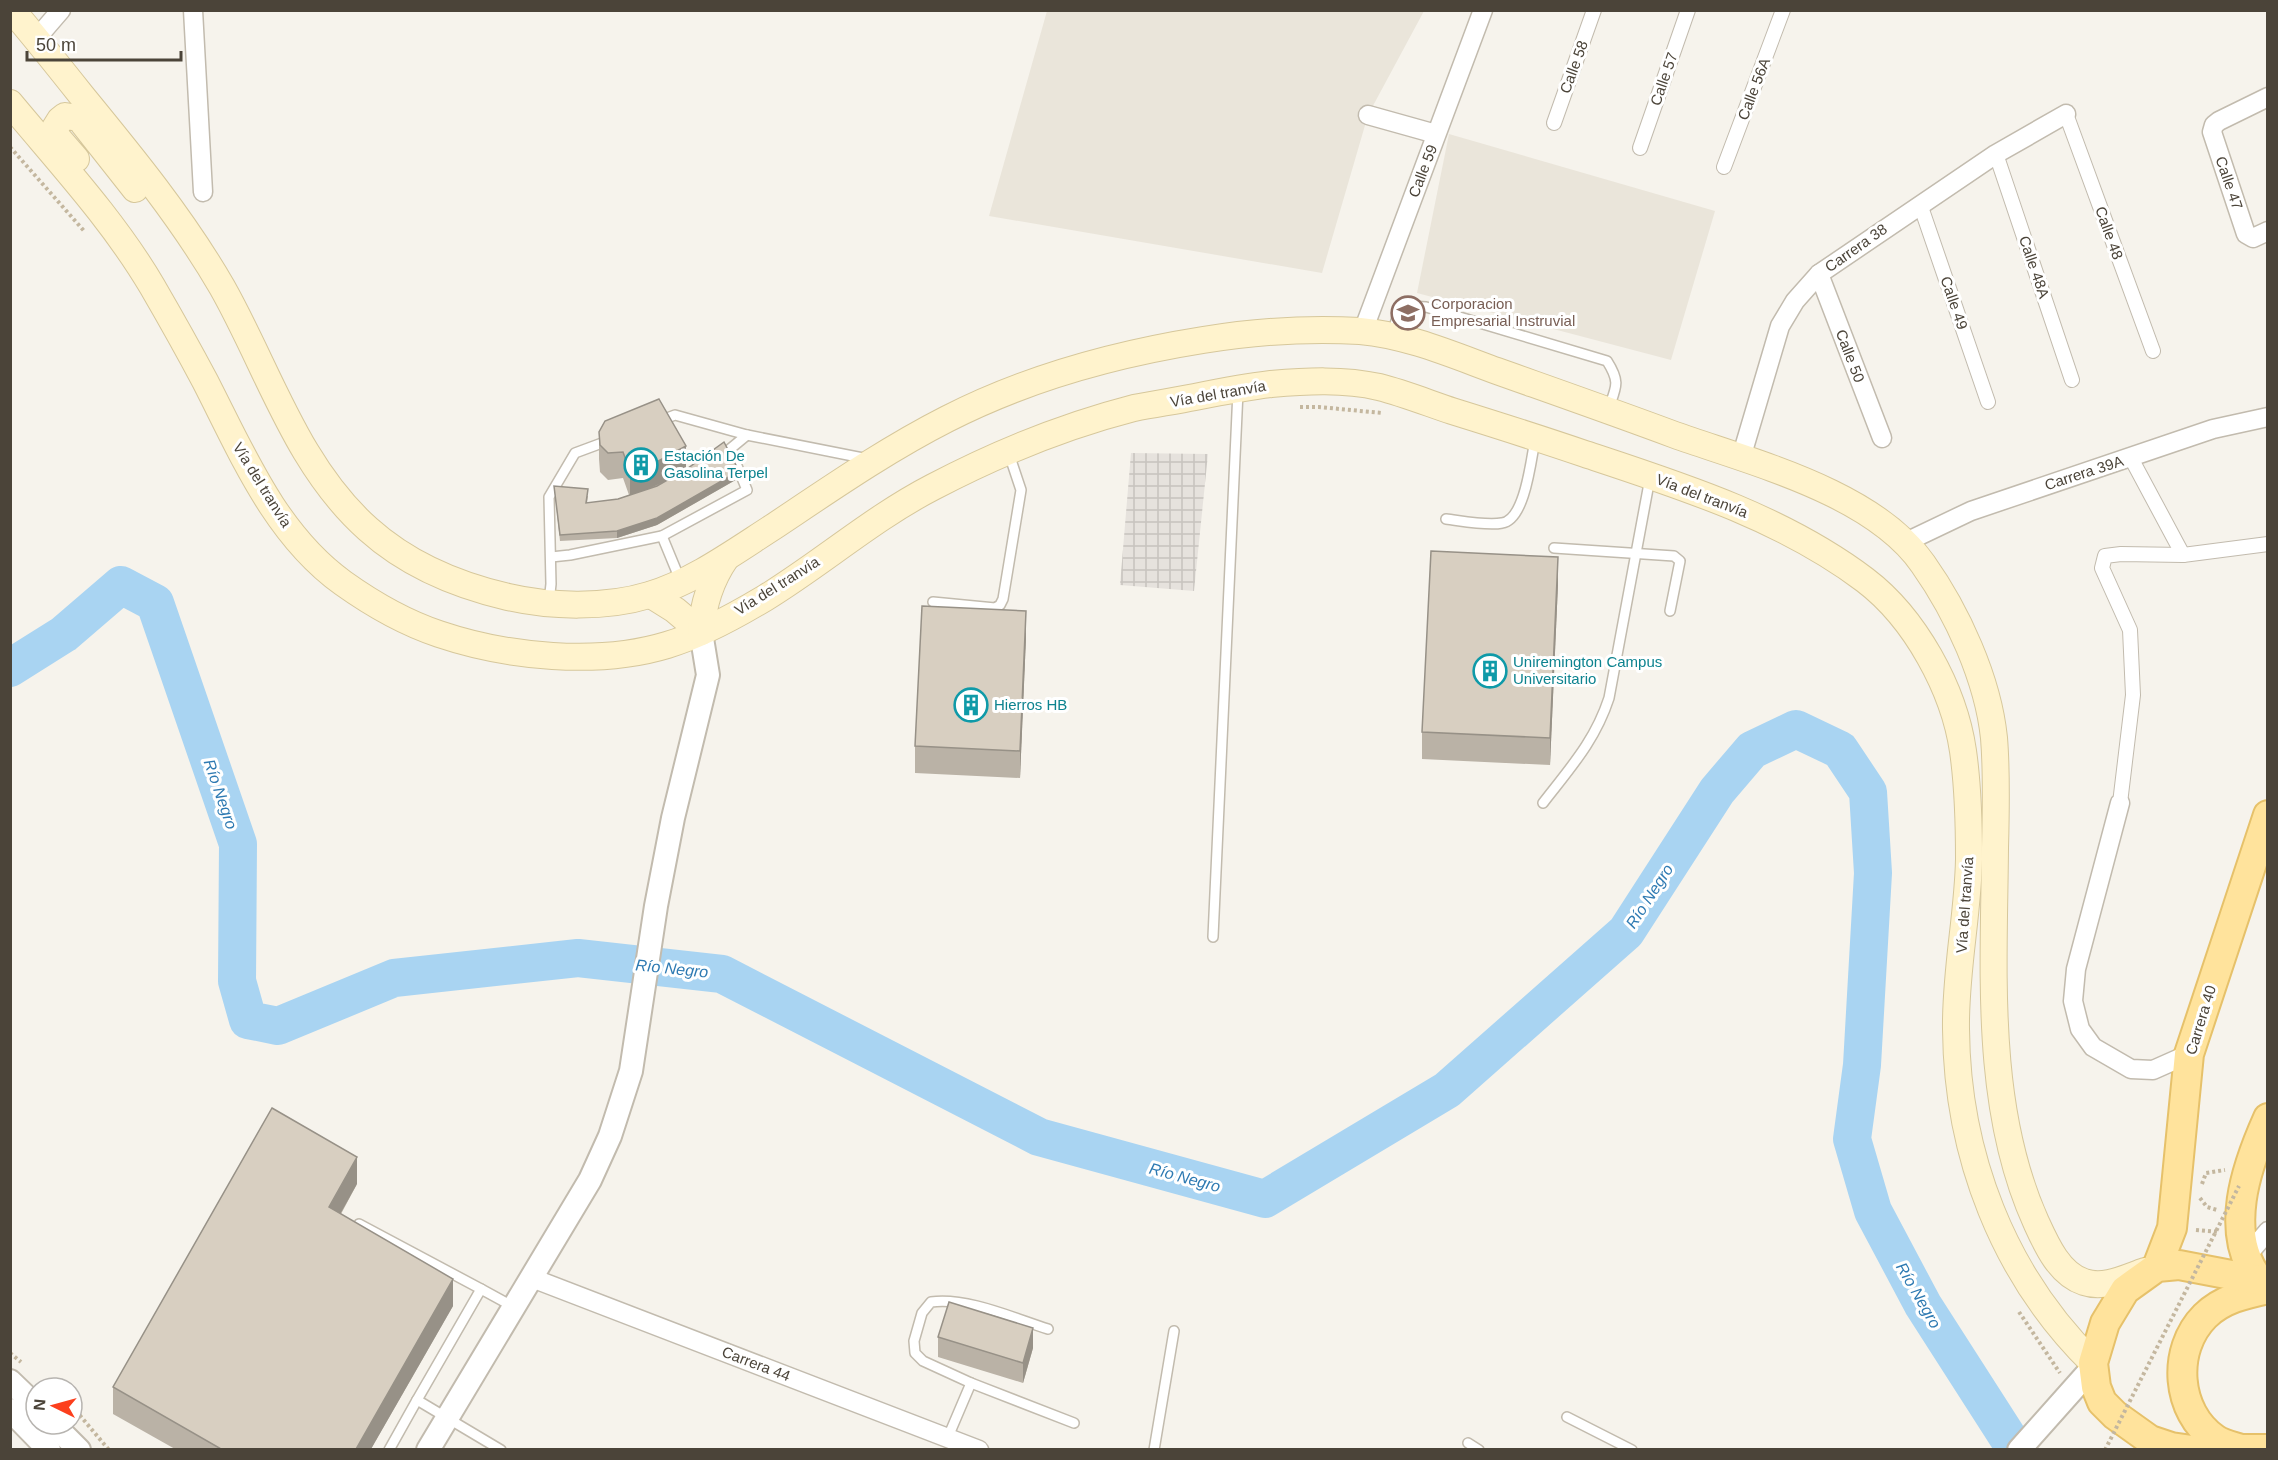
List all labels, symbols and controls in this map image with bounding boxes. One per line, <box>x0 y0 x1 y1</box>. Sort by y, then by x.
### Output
scale bar <box>27 24 182 62</box>
text: 50 m <box>36 35 76 55</box>
street label: Calle 58 <box>1556 38 1591 96</box>
street label: Calle 57 <box>1647 50 1681 108</box>
street label: Calle 56A <box>1734 55 1773 122</box>
street label: Calle 59 <box>1405 142 1440 200</box>
street label: Calle 47 <box>2212 154 2246 212</box>
street label: Calle 48 <box>2092 204 2127 262</box>
street label: Carrera 38 <box>1821 220 1890 275</box>
street label: Calle 48A <box>2016 233 2053 300</box>
street label: Calle 49 <box>1937 274 1971 332</box>
school or university icon: Corporacion Empresarial Instruvial <box>1390 295 1426 331</box>
place label: Corporacion Empresarial Instruvial <box>1431 295 1575 329</box>
street label: Calle 50 <box>1833 327 1868 385</box>
street label: Vía del tranvía <box>1169 377 1268 410</box>
street label: Vía del tranvía <box>230 439 296 531</box>
building icon: Estación De Gasolina Terpel <box>623 447 659 483</box>
place label: Estación De Gasolina Terpel <box>664 447 768 481</box>
street label: Carrera 39A <box>2042 452 2125 493</box>
street label: Vía del tranvía <box>1654 470 1751 521</box>
street label: Vía del tranvía <box>731 552 823 618</box>
building icon: Uniremington Campus Universitario <box>1472 653 1508 689</box>
place label: Uniremington Campus Universitario <box>1513 653 1662 687</box>
building icon: Hierros HB <box>953 687 989 723</box>
place label: Hierros HB <box>994 696 1067 713</box>
water label: Río Negro <box>201 757 240 832</box>
street label: Vía del tranvía <box>1953 855 1976 954</box>
water label: Río Negro <box>1622 861 1676 931</box>
water label: Río Negro <box>635 956 709 981</box>
street label: Carrera 40 <box>2182 983 2219 1057</box>
water label: Río Negro <box>1147 1160 1222 1195</box>
water label: Río Negro <box>1893 1259 1944 1331</box>
street label: Carrera 44 <box>720 1343 793 1384</box>
north arrow <box>24 1376 84 1436</box>
text: N <box>31 1398 49 1411</box>

